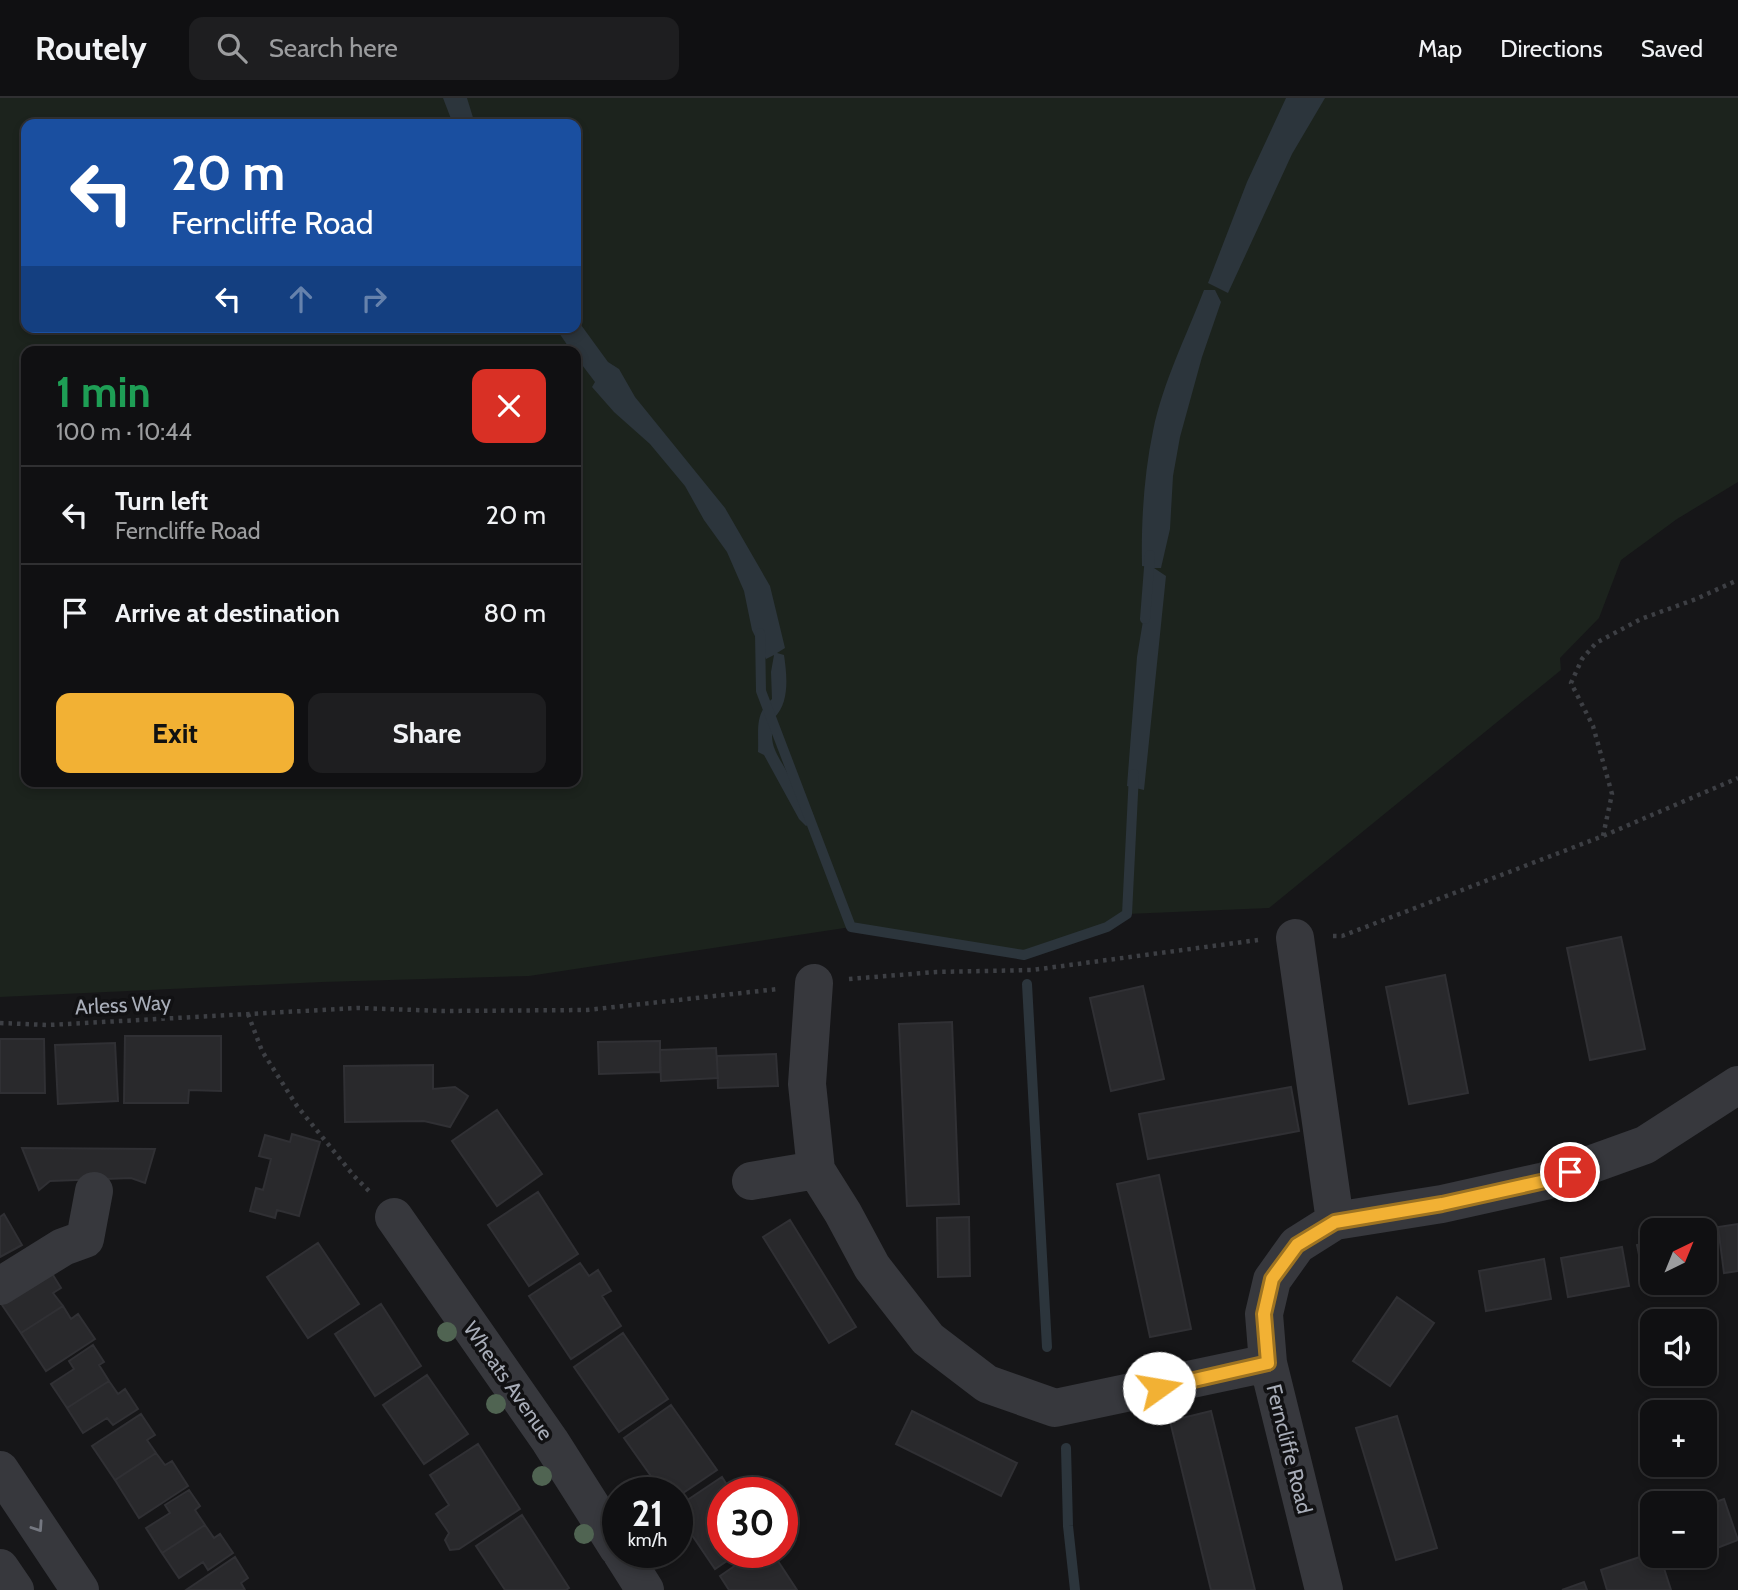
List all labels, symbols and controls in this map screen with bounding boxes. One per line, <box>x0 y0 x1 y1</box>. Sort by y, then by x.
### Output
search box <box>189 17 679 80</box>
text: Routely <box>35 28 147 68</box>
icon: search <box>213 29 251 67</box>
text: Search here <box>269 32 398 64</box>
text: Map <box>1418 34 1462 63</box>
text: Directions <box>1500 34 1603 63</box>
text: Saved <box>1641 34 1703 63</box>
text: 20 m <box>171 143 285 202</box>
icon: left <box>56 147 147 238</box>
text: Ferncliffe Road <box>171 203 373 242</box>
icon: left <box>209 280 247 318</box>
icon: ahead <box>282 280 320 318</box>
icon: right <box>355 280 393 318</box>
text: 1 min <box>56 366 151 418</box>
button: close <box>472 369 546 443</box>
text: 100 m · 10:44 <box>56 418 192 446</box>
text: Turn left <box>115 485 208 517</box>
icon: left <box>56 496 94 534</box>
text: 20 m <box>486 499 546 531</box>
text: Ferncliffe Road <box>115 517 261 545</box>
icon: arrive <box>56 594 94 632</box>
text: Arrive at destination <box>115 597 340 629</box>
text: 80 m <box>483 597 546 629</box>
button: Exit <box>56 693 294 773</box>
button: Share <box>308 693 546 773</box>
street label: Arless Way <box>74 989 172 1020</box>
pin <box>1540 1142 1600 1202</box>
icon: arrive <box>1551 1153 1589 1191</box>
north arrow <box>1640 1218 1717 1295</box>
map controls <box>1640 1218 1717 1568</box>
button: sound <box>1640 1309 1717 1386</box>
street label: Wheats Avenue <box>458 1317 559 1445</box>
position arrow <box>1122 1351 1196 1425</box>
street label: Ferncliffe Road <box>1261 1381 1318 1516</box>
button: + <box>1640 1400 1717 1477</box>
speed limit sign: 30 <box>707 1477 798 1568</box>
button: − <box>1640 1491 1717 1568</box>
text: 21 <box>632 1492 663 1535</box>
one-way arrow <box>30 1519 42 1532</box>
text: km/h <box>628 1529 667 1551</box>

